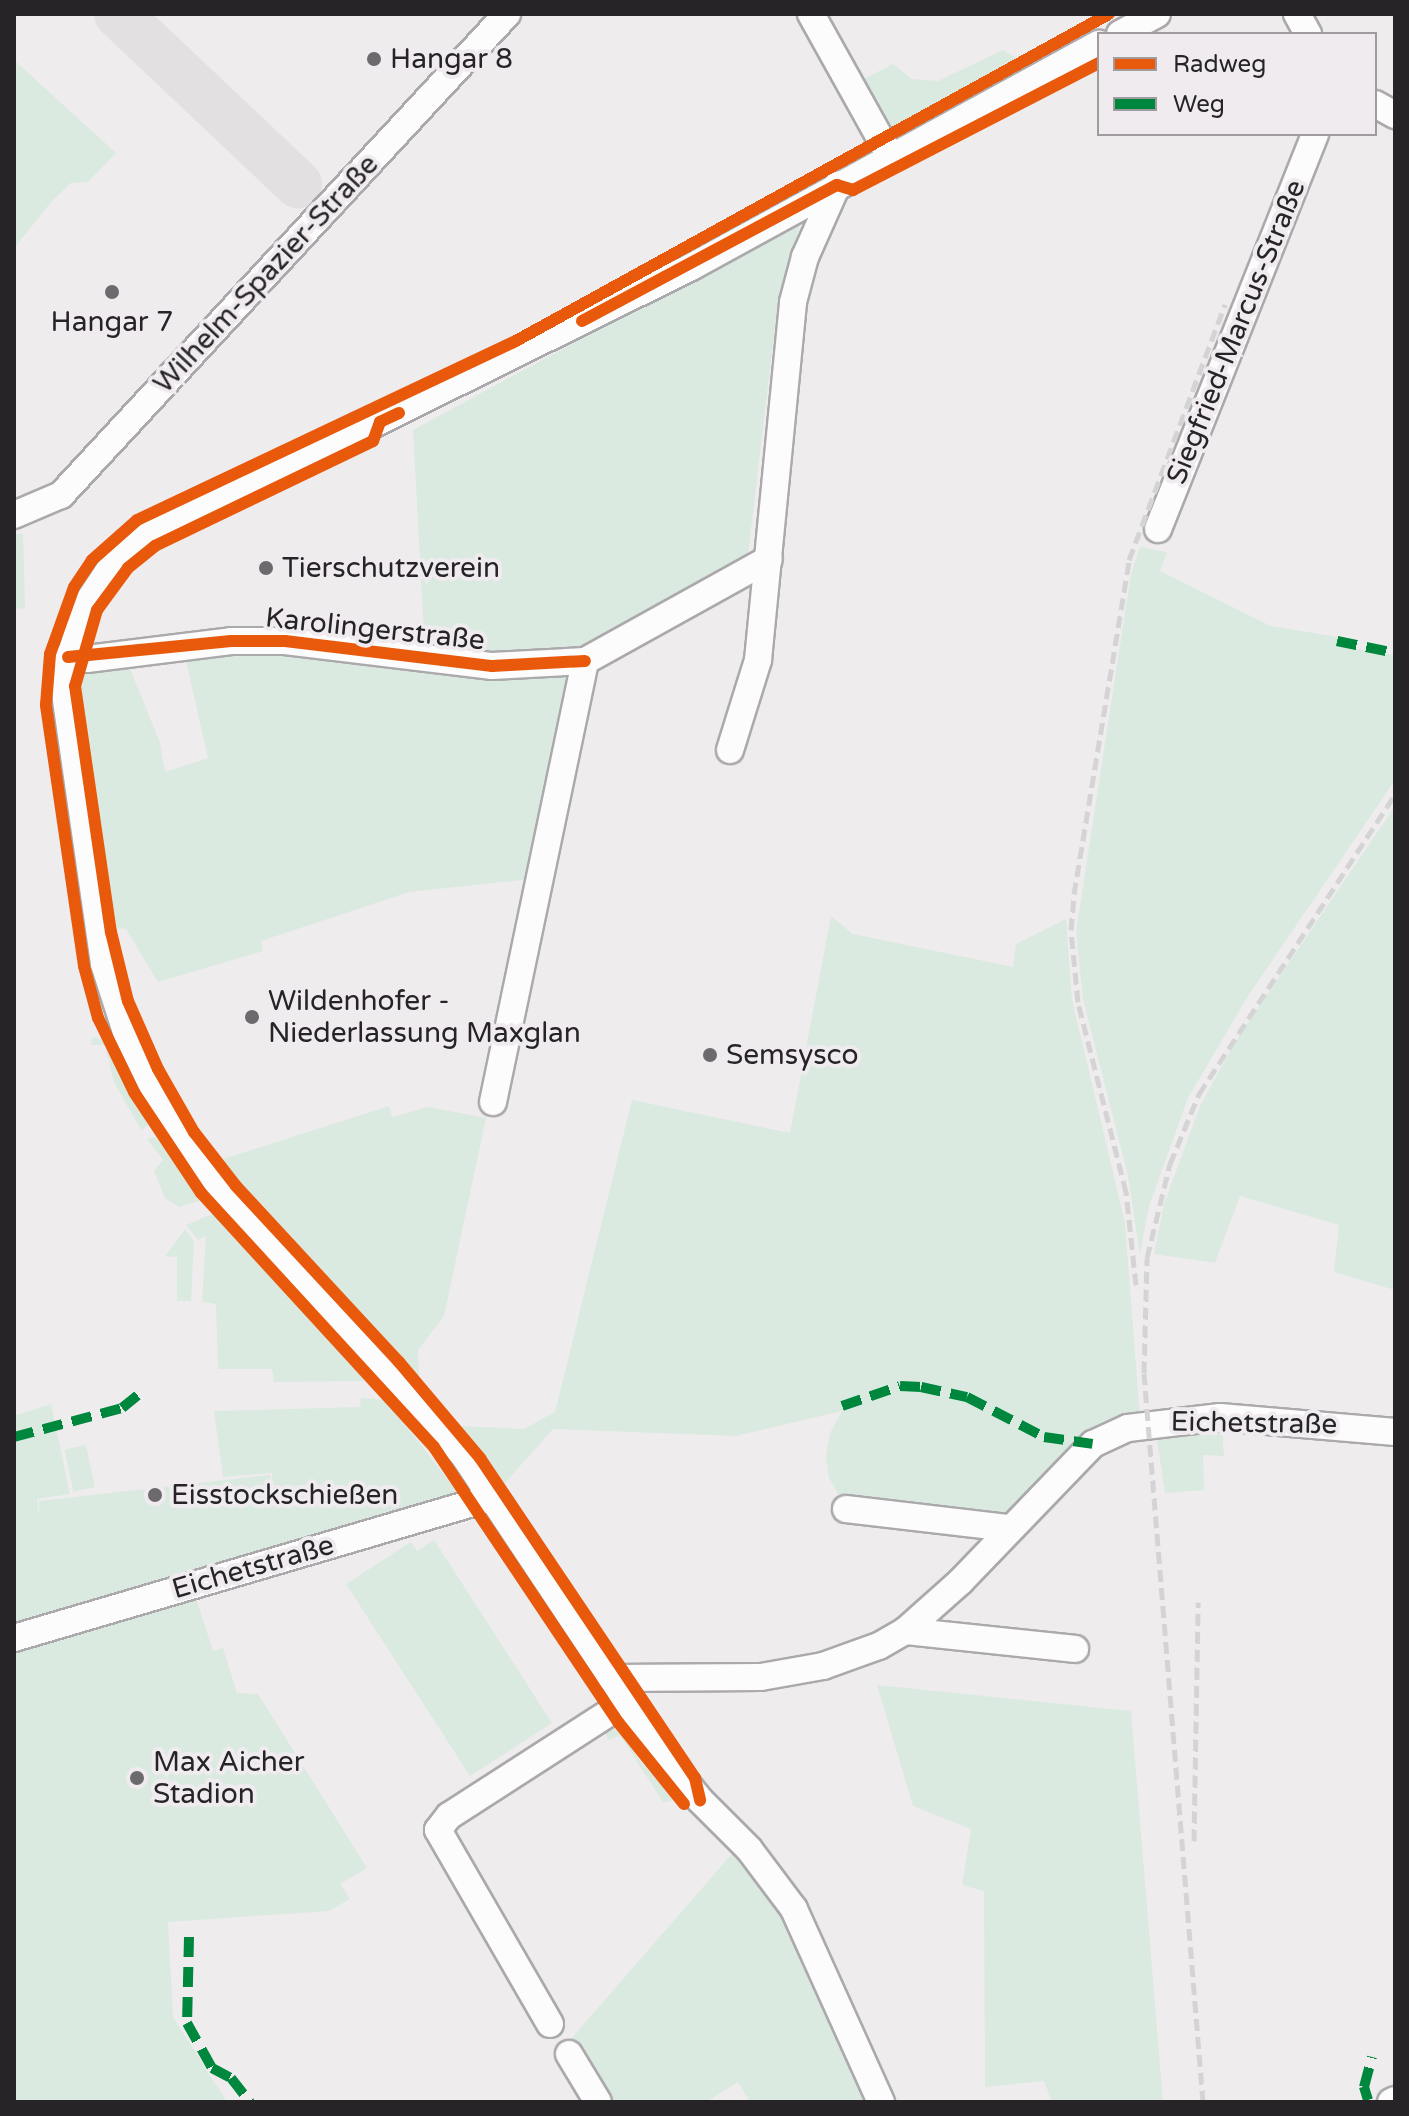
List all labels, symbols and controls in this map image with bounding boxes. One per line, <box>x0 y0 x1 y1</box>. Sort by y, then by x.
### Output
legend <box>1097 32 1377 136</box>
place label: Hangar 8 <box>390 42 513 76</box>
marker: Hangar 8 <box>365 50 383 68</box>
text: Radweg <box>1173 50 1266 79</box>
text: Weg <box>1173 90 1225 119</box>
street label: Wilhelm-Spazier-Straße <box>147 148 385 400</box>
street label: Siegfried-Marcus-Straße <box>1160 175 1312 489</box>
marker: Hangar 7 <box>103 283 121 301</box>
place label: Hangar 7 <box>51 305 173 339</box>
place label: Tierschutzverein <box>282 551 500 585</box>
marker: Tierschutzverein <box>257 559 275 577</box>
street label: Karolingerstraße <box>264 601 486 657</box>
place label: Wildenhofer - Niederlassung Maxglan <box>268 984 581 1050</box>
marker: Wildenhofer - Niederlassung Maxglan <box>243 1008 261 1026</box>
place label: Semsysco <box>726 1038 858 1072</box>
marker: Semsysco <box>701 1046 719 1064</box>
street label: Eichetstraße <box>1170 1405 1338 1441</box>
place label: Eisstockschießen <box>171 1478 398 1512</box>
marker: Eisstockschießen <box>146 1486 164 1504</box>
street label: Eichetstraße <box>168 1528 338 1606</box>
place label: Max Aicher Stadion <box>153 1745 304 1811</box>
marker: Max Aicher Stadion <box>128 1769 146 1787</box>

